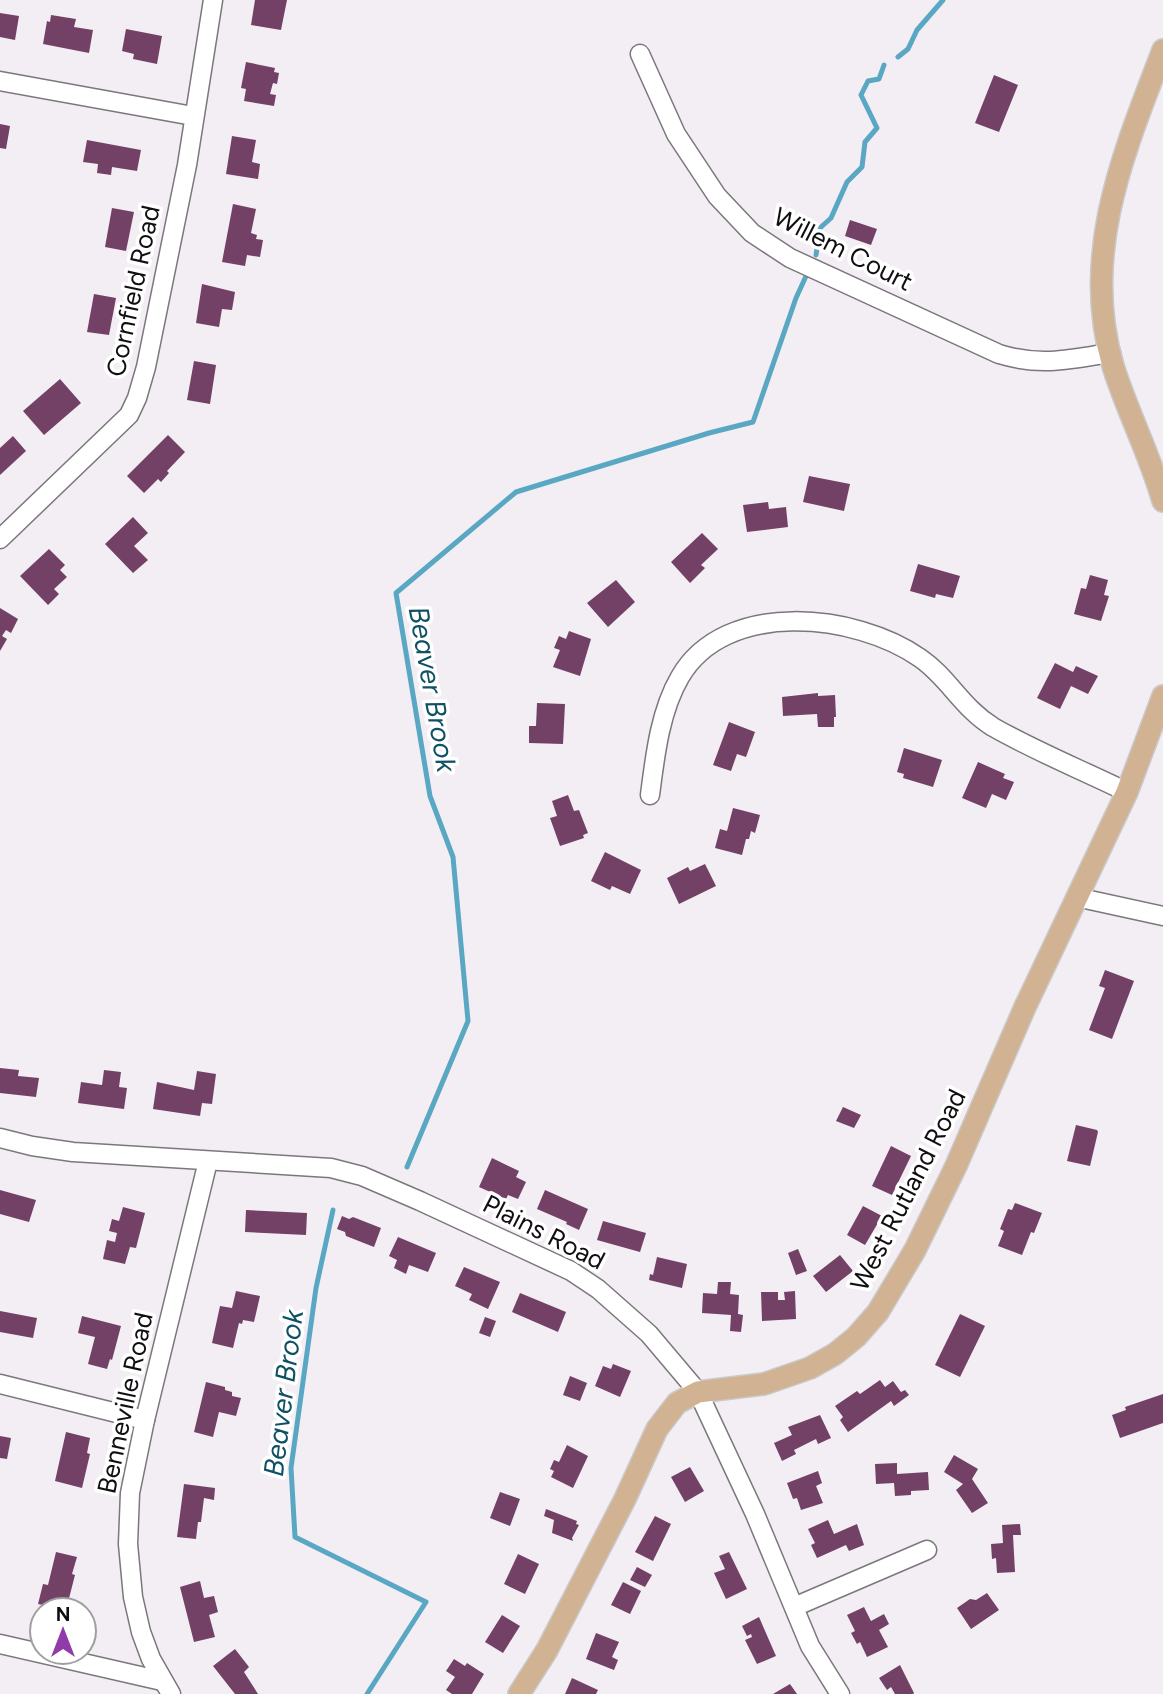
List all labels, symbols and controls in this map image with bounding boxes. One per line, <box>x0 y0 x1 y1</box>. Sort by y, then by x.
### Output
street label: Willem Court <box>768 200 918 298</box>
street label: Cornfield Road <box>99 202 167 380</box>
water label: Beaver Brook <box>402 604 465 776</box>
street label: West Rutland Road <box>843 1084 973 1296</box>
street label: Plains Road <box>477 1188 611 1276</box>
water label: Beaver Brook <box>256 1306 310 1478</box>
street label: Benneville Road <box>90 1309 160 1497</box>
north arrow <box>28 1596 98 1666</box>
text: N <box>56 1603 70 1626</box>

